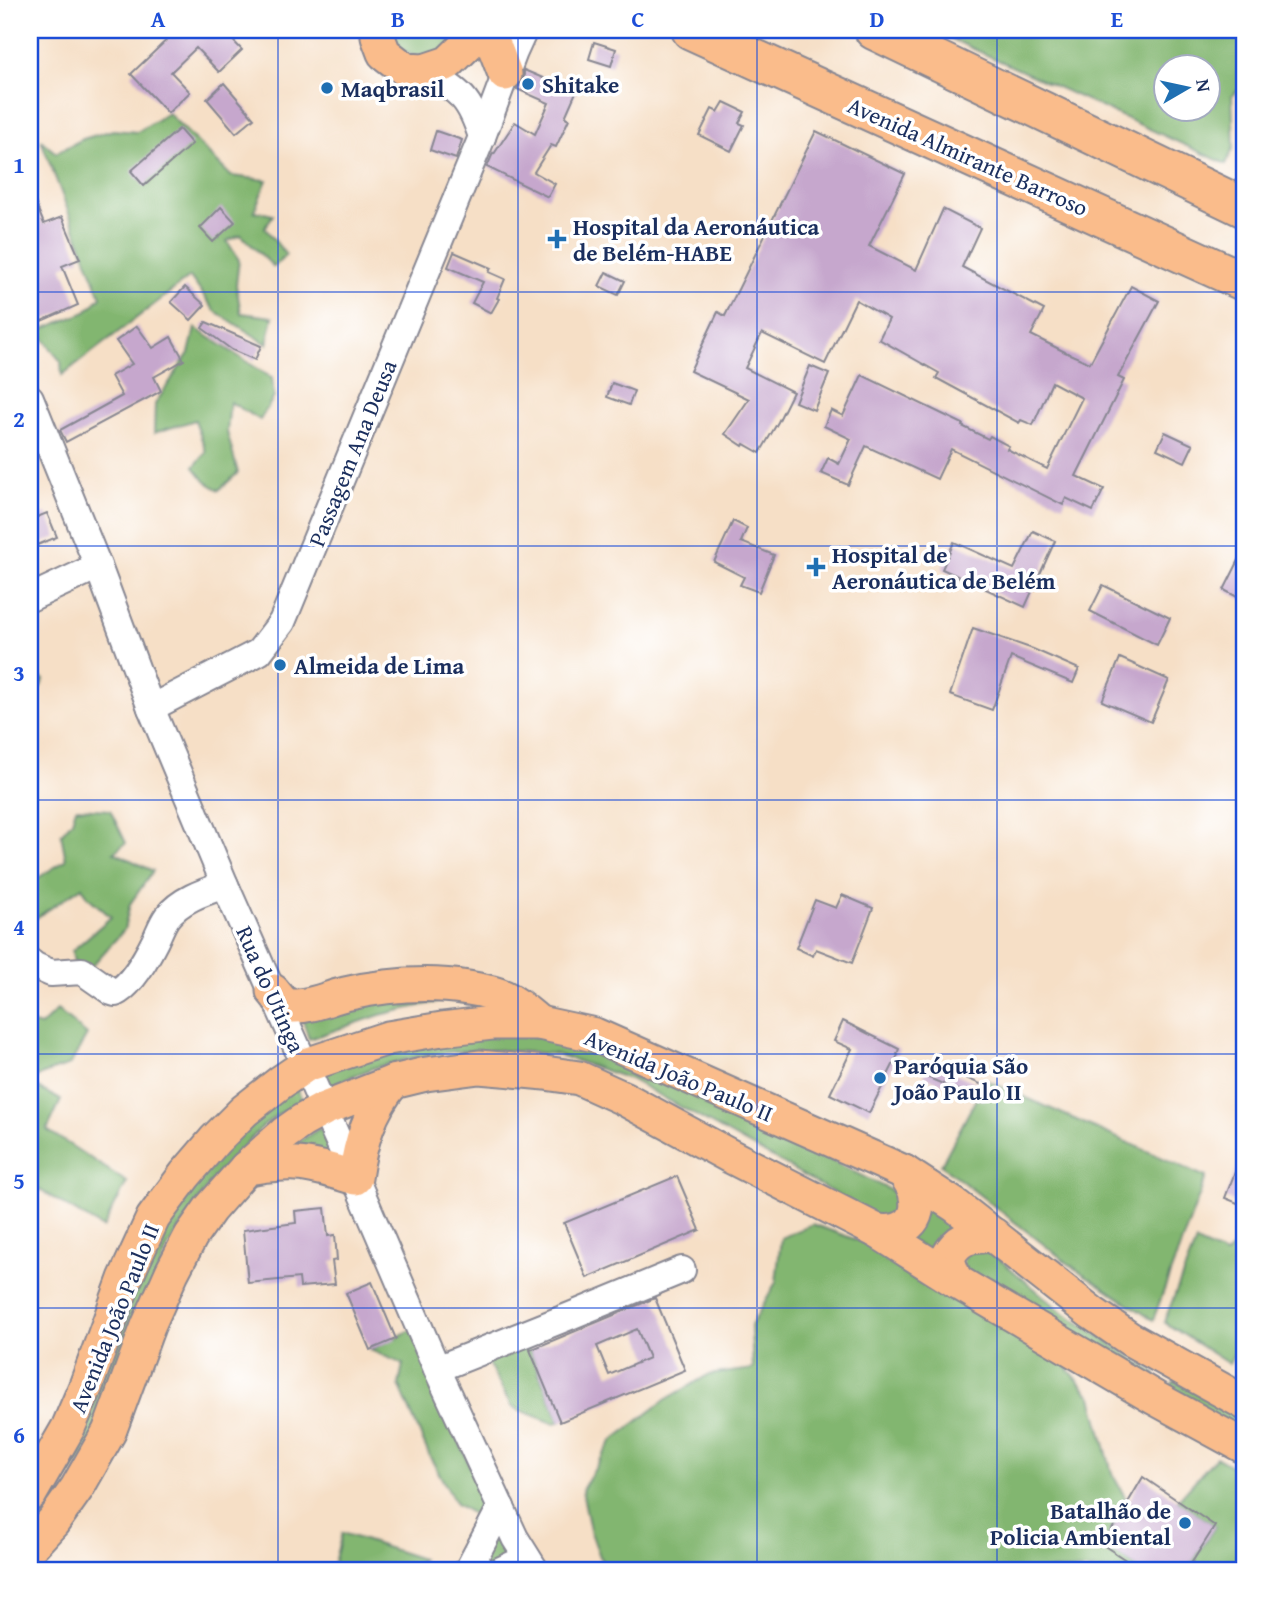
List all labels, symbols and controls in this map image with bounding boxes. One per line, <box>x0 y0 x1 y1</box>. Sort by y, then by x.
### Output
text: A <box>151 2 166 35</box>
text: B <box>391 2 405 35</box>
text: C <box>631 2 645 35</box>
text: D <box>870 2 885 35</box>
text: E <box>1111 2 1123 35</box>
north arrow <box>1152 52 1222 122</box>
place label: Shitake <box>542 68 619 101</box>
place label: Maqbrasil <box>341 72 444 105</box>
marker: Shitake <box>520 76 536 92</box>
text: N <box>1189 77 1219 94</box>
marker: Maqbrasil <box>319 80 335 96</box>
street label: Avenida Almirante Barroso <box>843 88 1093 224</box>
text: 1 <box>13 148 25 181</box>
place label: Hospital da Aeronáutica de Belém-HABE <box>573 210 820 269</box>
marker: Hospital da Aeronáutica de Belém-HABE <box>547 229 567 249</box>
street label: Passagem Ana Deusa <box>300 355 405 551</box>
text: 2 <box>13 402 25 435</box>
place label: Hospital de Aeronáutica de Belém <box>832 538 1056 597</box>
marker: Hospital de Aeronáutica de Belém <box>806 557 826 577</box>
place label: Almeida de Lima <box>294 649 464 682</box>
text: 3 <box>13 656 25 689</box>
marker: Almeida de Lima <box>272 657 288 673</box>
text: 4 <box>13 910 25 943</box>
street label: Rua do Utinga <box>228 920 314 1058</box>
street label: Avenida João Paulo II <box>580 1020 778 1130</box>
place label: Paróquia São João Paulo II <box>890 1049 1028 1108</box>
marker: Paróquia São João Paulo II <box>872 1070 888 1086</box>
text: 5 <box>13 1164 25 1197</box>
street label: Avenida João Paulo II <box>61 1218 167 1418</box>
text: 6 <box>13 1418 25 1451</box>
place label: Batalhão de Policia Ambiental <box>990 1494 1171 1553</box>
marker: Batalhão de Policia Ambiental <box>1177 1515 1193 1531</box>

